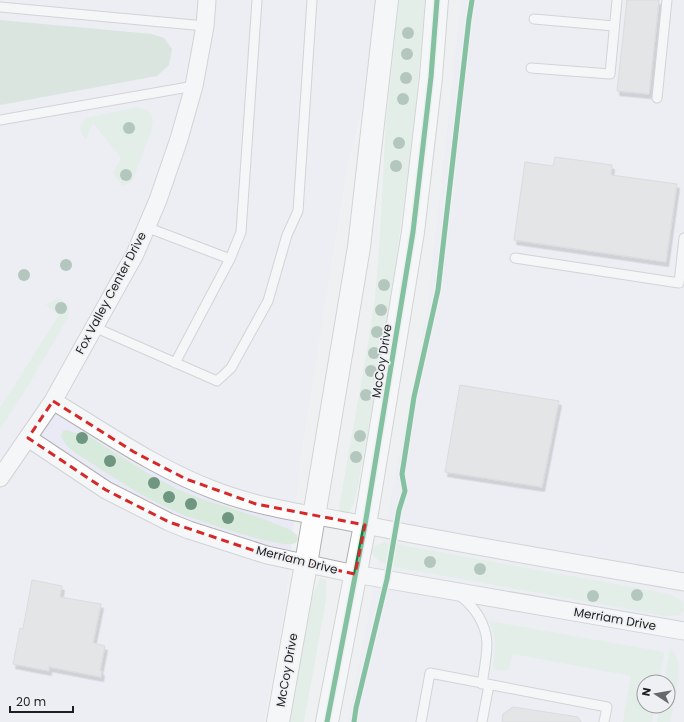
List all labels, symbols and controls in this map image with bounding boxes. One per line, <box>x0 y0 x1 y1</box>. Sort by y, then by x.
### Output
street label: Fox Valley Center Drive <box>71 229 150 357</box>
street label: McCoy Drive <box>367 323 396 399</box>
street label: Merriam Drive <box>255 541 340 578</box>
street label: Merriam Drive <box>573 603 658 634</box>
street label: McCoy Drive <box>272 632 301 708</box>
north arrow <box>636 674 676 714</box>
text: N <box>638 686 655 698</box>
scale bar <box>10 688 73 714</box>
text: 20 m <box>16 693 46 710</box>

